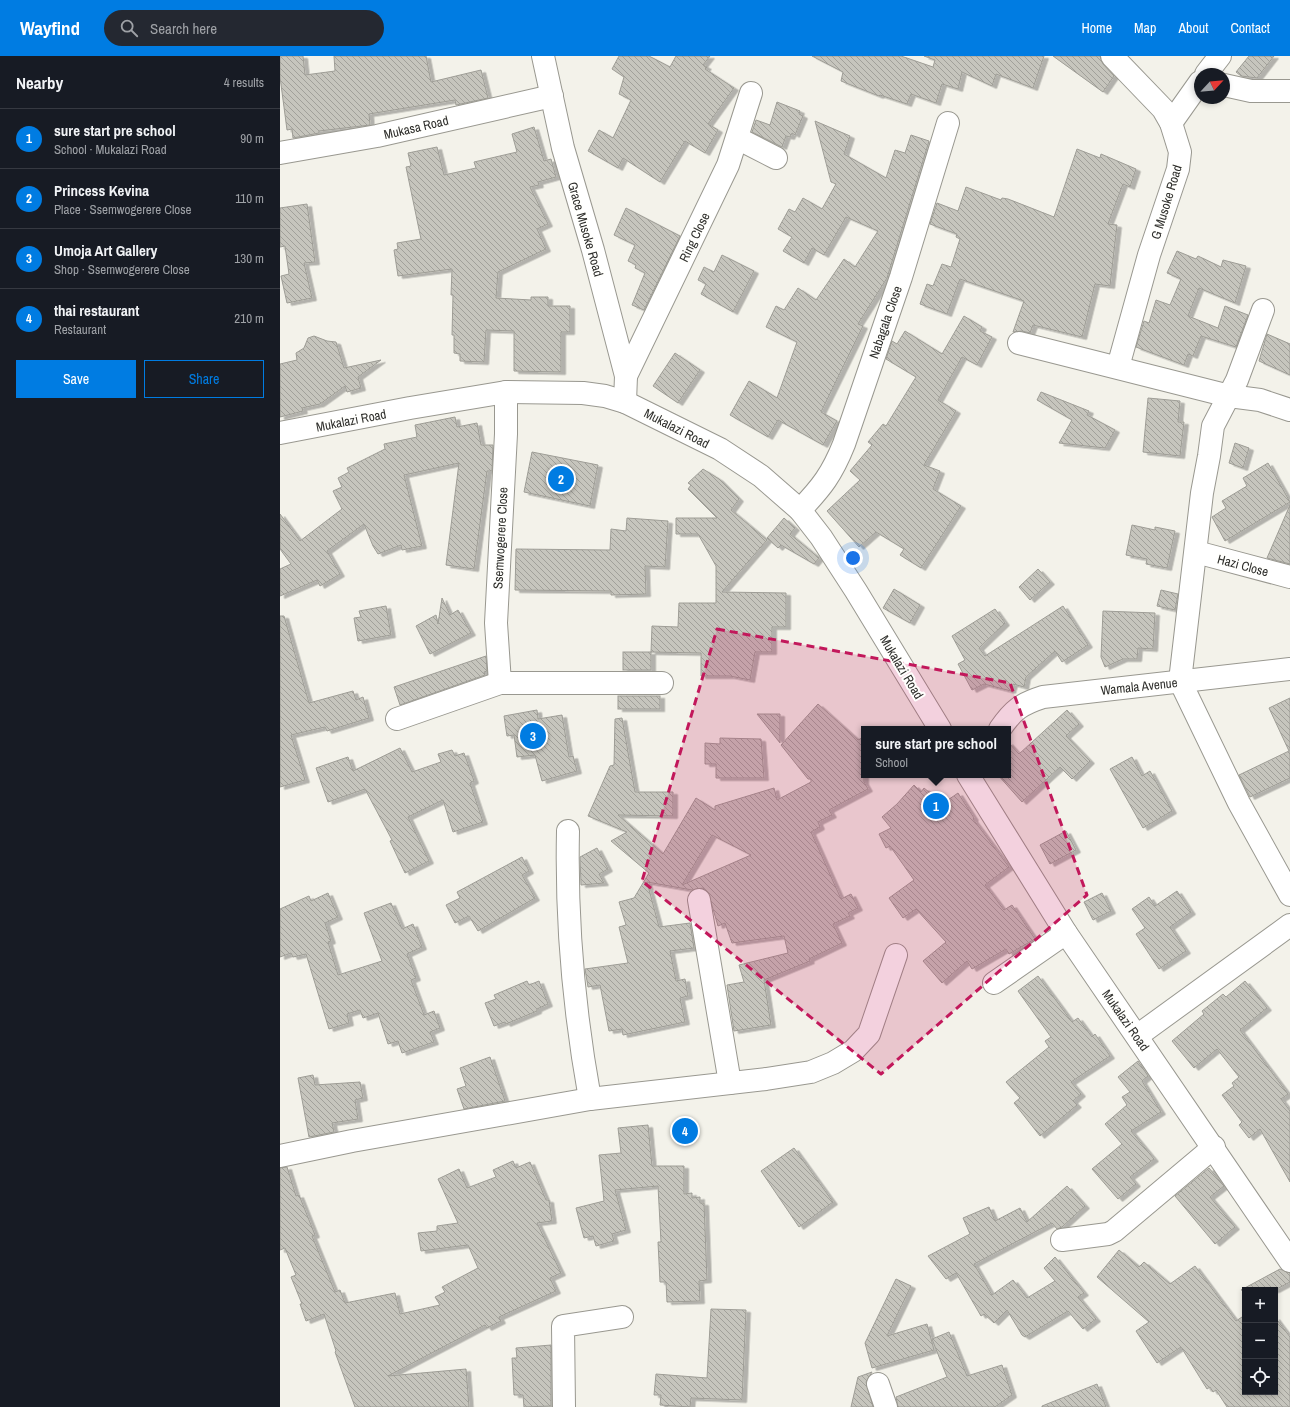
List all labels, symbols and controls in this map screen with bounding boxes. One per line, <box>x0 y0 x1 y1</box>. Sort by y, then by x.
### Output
search box <box>104 10 384 46</box>
text: Wayfind <box>20 15 80 41</box>
icon: search <box>118 17 140 39</box>
text: Search here <box>150 18 217 39</box>
text: Home <box>1081 19 1112 37</box>
text: Map <box>1134 19 1156 37</box>
text: About <box>1178 19 1208 37</box>
text: Contact <box>1230 19 1270 37</box>
north arrow <box>1194 68 1230 104</box>
text: Nearby <box>16 71 63 94</box>
text: 4 results <box>224 74 264 91</box>
street label: Mukasa Road <box>382 112 450 143</box>
text: sure start pre school <box>54 120 176 141</box>
text: 1 <box>26 130 32 147</box>
text: 90 m <box>240 130 264 147</box>
text: School · Mukalazi Road <box>54 141 167 158</box>
street label: G Musoke Road <box>1147 163 1186 241</box>
text: Princess Kevina <box>54 180 149 201</box>
street label: Grace Musoke Road <box>564 180 607 279</box>
text: 2 <box>26 190 32 207</box>
text: 110 m <box>235 190 264 207</box>
text: Place · Ssemwogerere Close <box>54 201 191 218</box>
street label: Ring Close <box>675 210 714 265</box>
text: Umoja Art Gallery <box>54 240 157 261</box>
text: 3 <box>26 250 32 267</box>
text: 130 m <box>234 250 264 267</box>
text: Shop · Ssemwogerere Close <box>54 261 190 278</box>
street label: Nabagala Close <box>865 283 906 361</box>
text: thai restaurant <box>54 300 139 321</box>
text: 4 <box>26 310 32 327</box>
text: 210 m <box>234 310 264 327</box>
text: Restaurant <box>54 321 106 338</box>
button: Save <box>16 360 136 398</box>
button: Share <box>144 360 264 398</box>
street label: Mukalazi Road <box>315 405 388 436</box>
street label: Mukalazi Road <box>641 405 712 452</box>
pin: 2 <box>548 464 574 494</box>
street label: Ssemwogerere Close <box>489 487 512 589</box>
your location <box>843 548 863 568</box>
street label: Hazi Close <box>1215 551 1270 580</box>
street label: Mukalazi Road <box>876 632 927 702</box>
street label: Wamala Avenue <box>1100 674 1178 699</box>
pin: 3 <box>520 721 546 751</box>
popup <box>861 726 1011 778</box>
text: sure start pre school <box>875 733 997 754</box>
text: School <box>875 754 908 771</box>
pin: 1 <box>923 791 949 821</box>
street label: Mukalazi Road <box>1098 986 1153 1054</box>
pin: 4 <box>672 1116 698 1146</box>
map controls <box>1242 1287 1278 1395</box>
button: + <box>1242 1287 1278 1323</box>
button: − <box>1242 1323 1278 1359</box>
button: locate <box>1242 1359 1278 1395</box>

